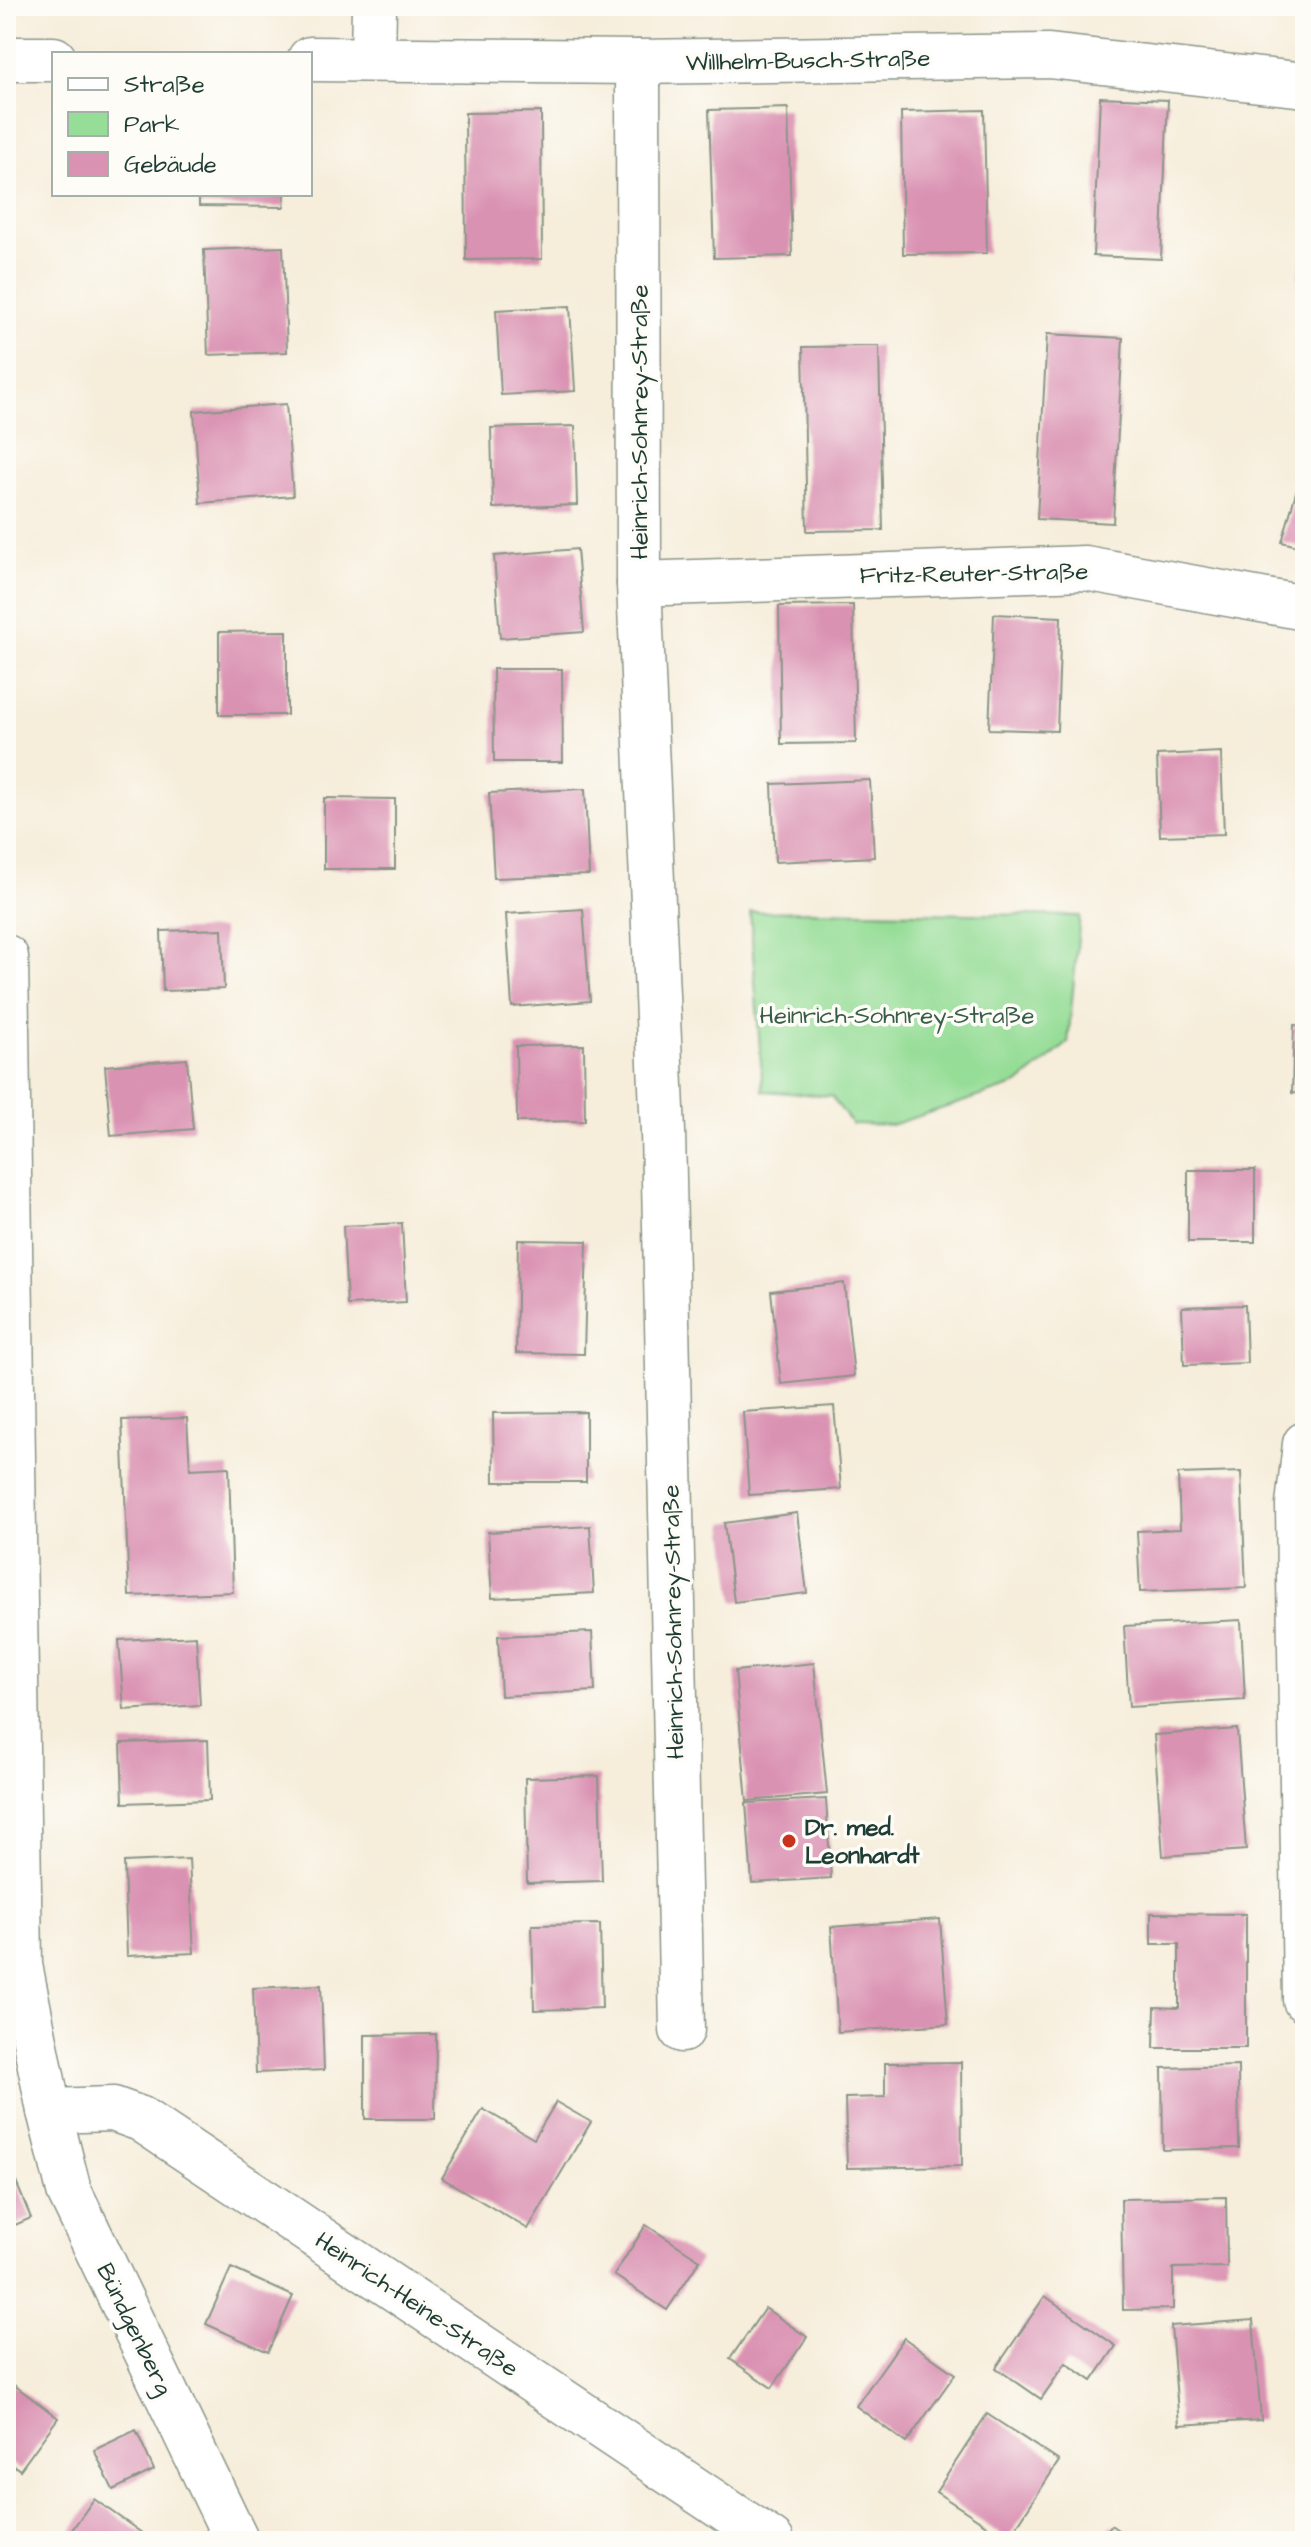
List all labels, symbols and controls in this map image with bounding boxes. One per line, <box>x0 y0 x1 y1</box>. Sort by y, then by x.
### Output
street label: Willhelm-Busch-Straße <box>685 42 931 80</box>
legend <box>52 52 312 196</box>
text: Straße <box>124 68 205 102</box>
text: Park <box>124 108 180 142</box>
text: Gebäude <box>124 148 217 182</box>
street label: Heinrich-Sohnrey-Straße <box>623 285 658 559</box>
street label: Fritz-Reuter-Straße <box>859 555 1089 593</box>
park label: Heinrich-Sohnrey-Straße <box>760 999 1034 1034</box>
street label: Heinrich-Sohnrey-Straße <box>655 1484 694 1760</box>
place label: Dr. med. Leonhardt <box>805 1811 920 1873</box>
marker: Dr. med. Leonhardt <box>780 1832 798 1850</box>
street label: Heinrich-Heine-Straße <box>308 2224 525 2386</box>
street label: Bündgenberg <box>87 2258 181 2402</box>

